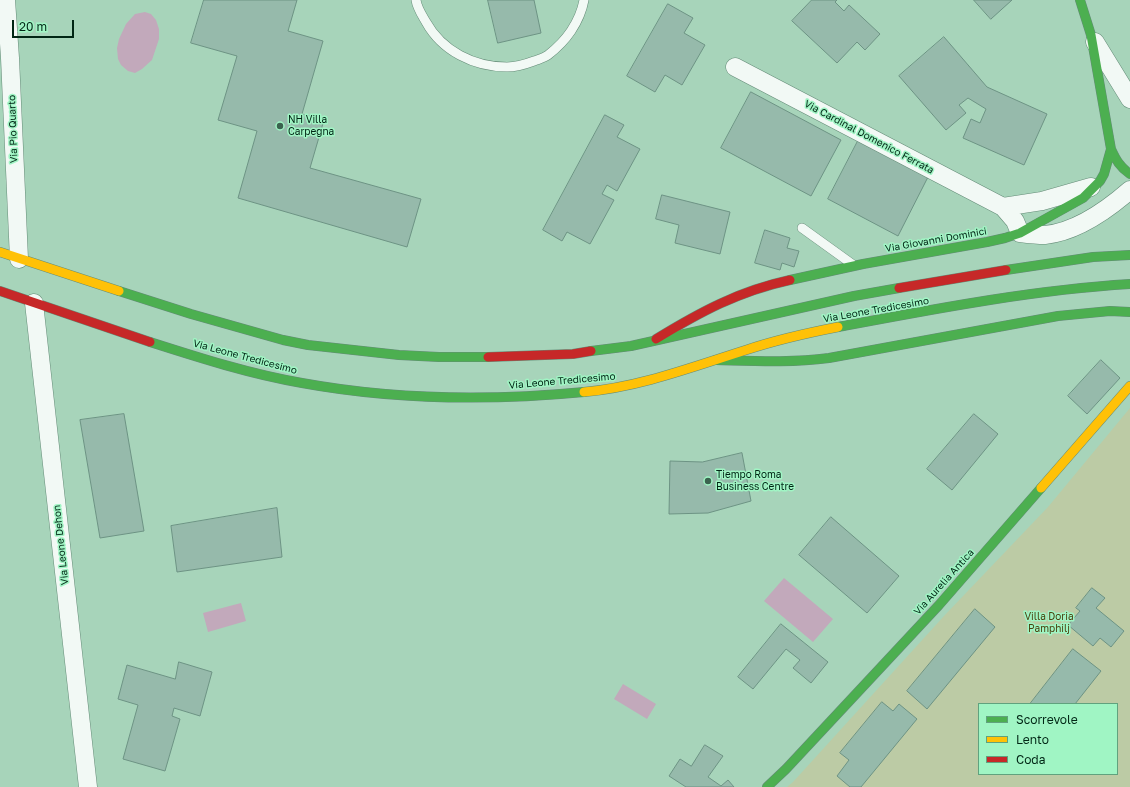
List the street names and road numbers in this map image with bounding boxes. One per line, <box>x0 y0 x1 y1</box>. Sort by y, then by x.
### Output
street label: Via Pio Quarto <box>6 95 20 163</box>
street label: Via Cardinal Domenico Ferrata <box>802 98 936 176</box>
street label: Via Giovanni Dominici <box>884 225 988 255</box>
street label: Via Leone Tredicesimo <box>822 295 930 325</box>
street label: Via Leone Tredicesimo <box>192 337 298 377</box>
street label: Via Leone Tredicesimo <box>508 370 616 392</box>
street label: Via Leone Dehon <box>51 504 71 586</box>
street label: Via Aurelia Antica <box>911 547 977 617</box>

